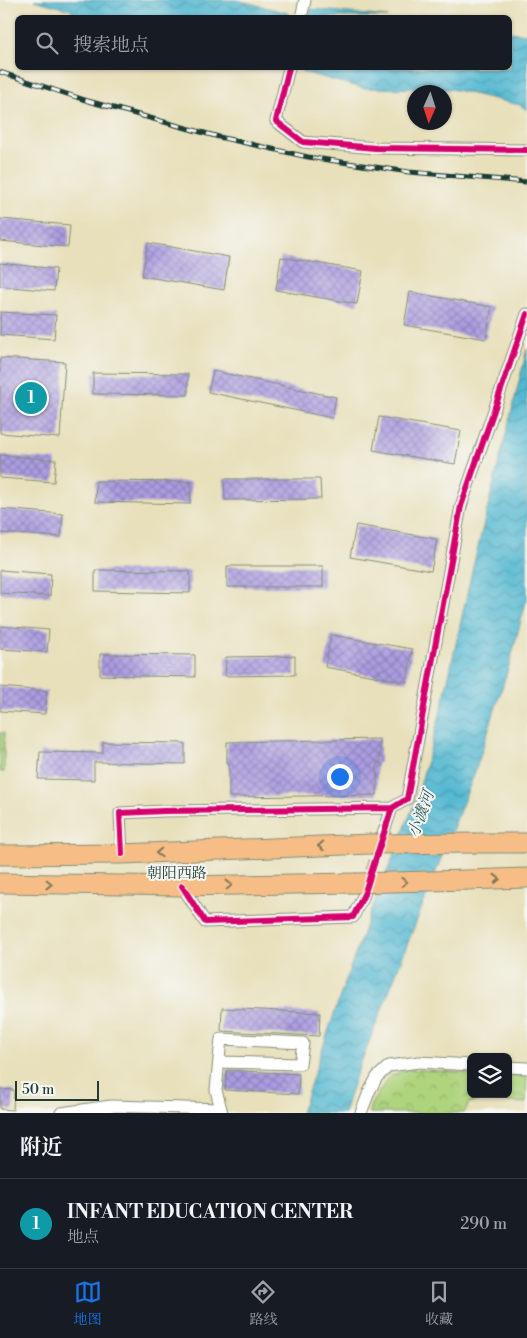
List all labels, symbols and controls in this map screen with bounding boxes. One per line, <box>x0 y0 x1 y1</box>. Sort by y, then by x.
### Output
search box <box>15 15 512 70</box>
icon: search <box>33 29 61 57</box>
text: 搜索地点 <box>73 33 149 57</box>
north arrow <box>407 85 452 130</box>
pin: 1 <box>15 379 47 417</box>
your location <box>327 764 353 790</box>
water label: 小澞河 <box>403 785 440 840</box>
one-way arrow <box>317 841 324 851</box>
one-way arrow <box>154 847 162 858</box>
street label: 朝阳西路 <box>147 864 207 883</box>
one-way arrow <box>494 874 501 884</box>
one-way arrow <box>400 877 408 887</box>
one-way arrow <box>45 878 53 889</box>
one-way arrow <box>225 880 233 890</box>
map controls <box>467 1053 512 1098</box>
button: layers <box>467 1053 512 1098</box>
scale bar <box>15 1078 99 1101</box>
text: 50 m <box>22 1081 54 1099</box>
text: 附近 <box>20 1135 62 1161</box>
text: INFANT EDUCATION CENTER <box>67 1200 353 1224</box>
text: 1 <box>32 1214 40 1234</box>
text: 290 m <box>460 1214 507 1234</box>
text: 地点 <box>67 1227 99 1247</box>
tab: 地图 <box>74 1278 102 1329</box>
tab: 路线 <box>249 1278 277 1329</box>
tab: 收藏 <box>425 1278 453 1329</box>

